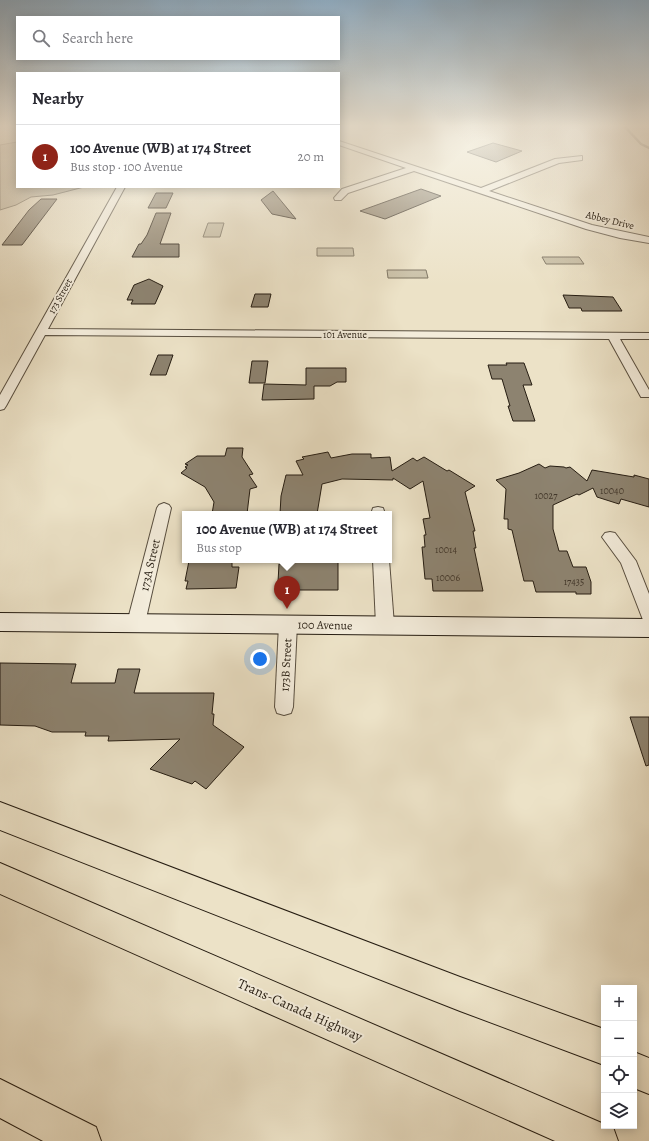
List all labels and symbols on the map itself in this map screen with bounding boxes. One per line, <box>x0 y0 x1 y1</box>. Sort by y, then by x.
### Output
street label: Abbey Drive <box>584 208 636 232</box>
street label: 173 Street <box>45 275 75 316</box>
street label: 101 Avenue <box>323 328 367 341</box>
house number: 10040 <box>600 484 624 497</box>
house number: 10027 <box>534 489 558 502</box>
street label: 173A Street <box>136 537 164 593</box>
house number: 10014 <box>435 543 457 556</box>
house number: 10006 <box>436 571 460 584</box>
house number: 17435 <box>564 575 584 588</box>
pin: 1 <box>274 576 300 609</box>
street label: 100 Avenue <box>297 617 353 633</box>
street label: 173B Street <box>277 638 295 692</box>
your location <box>250 649 270 669</box>
street label: Trans-Canada Highway <box>235 974 366 1046</box>

